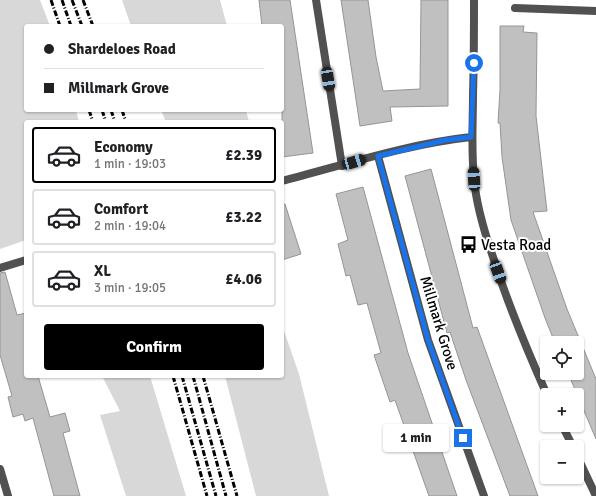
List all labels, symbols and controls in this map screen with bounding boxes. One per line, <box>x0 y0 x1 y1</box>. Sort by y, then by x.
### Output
text: Shardeloes Road <box>68 40 176 58</box>
route start <box>465 54 483 72</box>
car <box>320 66 336 92</box>
text: Millmark Grove <box>68 79 169 97</box>
icon: car <box>46 137 82 173</box>
text: Economy <box>94 138 153 156</box>
text: £2.39 <box>225 146 262 164</box>
car <box>341 153 367 171</box>
text: 1 min · 19:03 <box>94 156 166 172</box>
car <box>467 167 481 191</box>
icon: car <box>46 199 82 235</box>
text: Comfort <box>94 200 148 218</box>
text: £3.22 <box>225 208 262 226</box>
text: 2 min · 19:04 <box>94 218 166 234</box>
bus stop icon: Vesta Road <box>458 235 478 255</box>
place label: Vesta Road <box>481 236 551 254</box>
car <box>488 259 508 285</box>
icon: car <box>46 261 82 297</box>
text: XL <box>94 262 111 280</box>
text: £4.06 <box>225 270 262 288</box>
street label: Millmark Grove <box>416 274 462 372</box>
text: 3 min · 19:05 <box>94 280 166 296</box>
button: Confirm <box>44 324 264 370</box>
map controls <box>540 336 584 484</box>
button: locate <box>540 336 584 380</box>
button: + <box>540 388 584 432</box>
callout: 1 min <box>383 424 449 452</box>
route end <box>454 429 472 447</box>
text: 1 min <box>400 430 432 446</box>
button: − <box>540 440 584 484</box>

